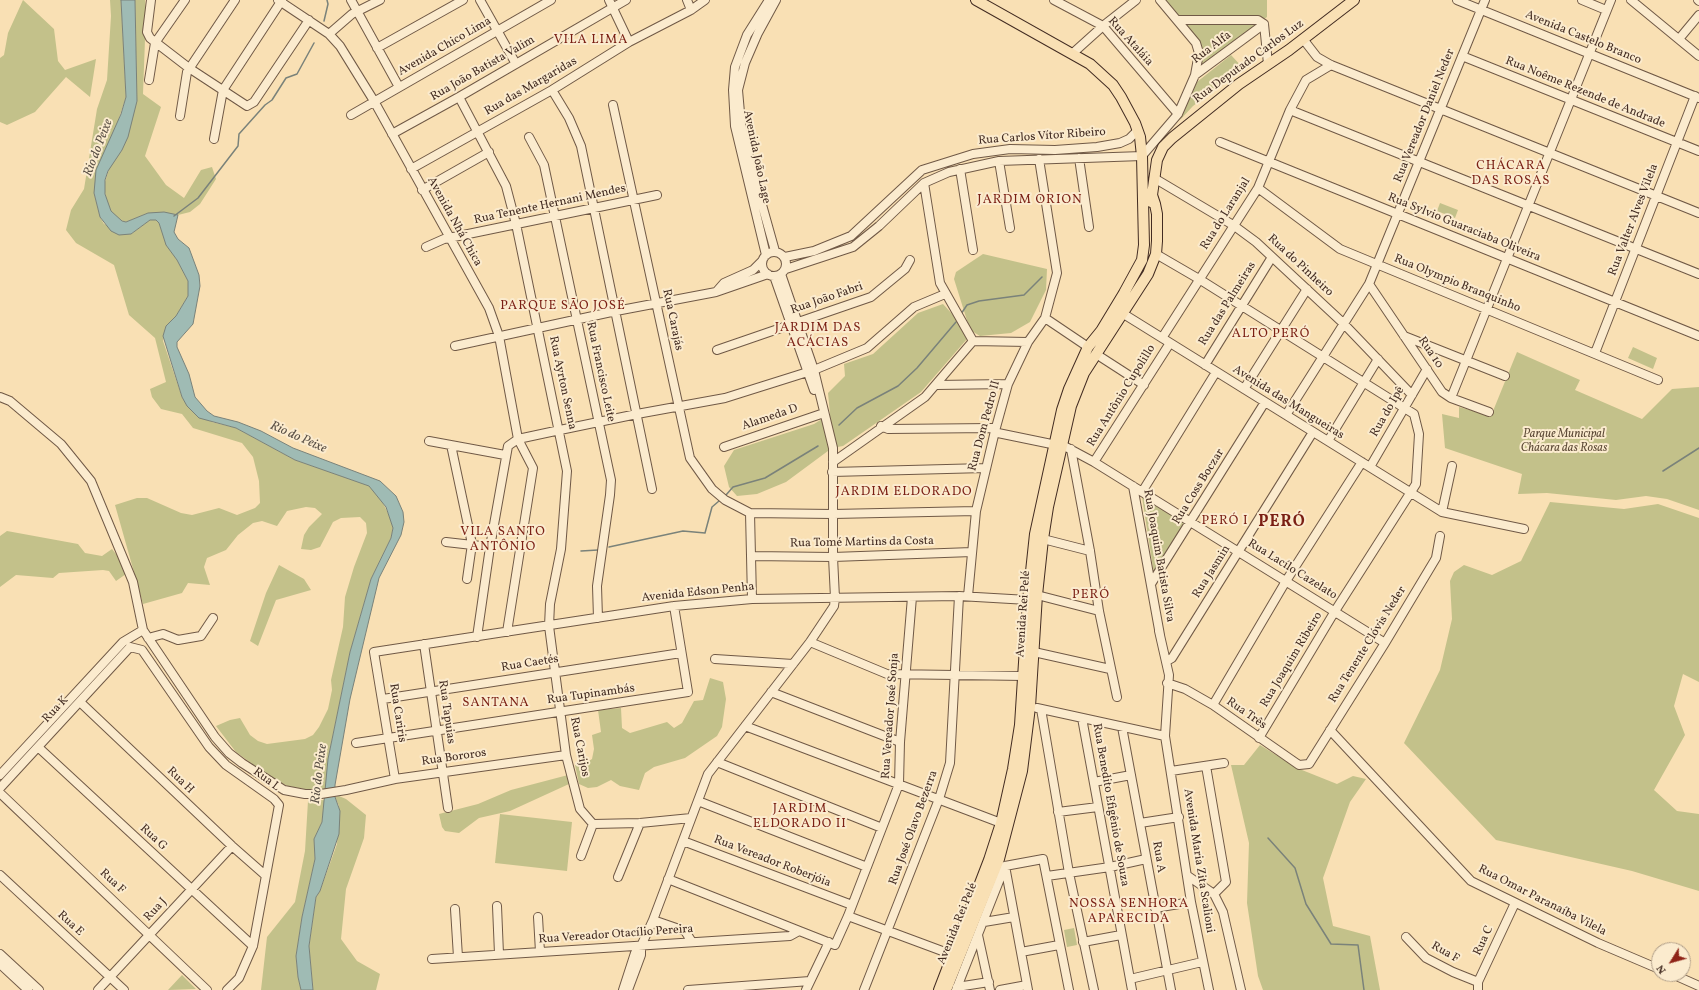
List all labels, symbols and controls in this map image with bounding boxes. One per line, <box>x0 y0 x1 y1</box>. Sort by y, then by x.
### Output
street label: Avenida Castelo Branco <box>1523 8 1643 68</box>
street label: Avenida Chico Lima <box>396 14 494 80</box>
street label: Rua Ataláia <box>1104 15 1156 69</box>
street label: Rua Deputado Carlos Luz <box>1191 17 1307 107</box>
street label: Rua Alfa <box>1190 29 1234 67</box>
street label: Rua João Batista Valim <box>428 33 538 105</box>
district label: VILA LIMA <box>554 33 628 49</box>
street label: Rua Vereador Daniel Neder <box>1392 47 1458 185</box>
street label: Rua Noême Rezende de Andrade <box>1503 54 1667 132</box>
street label: Rua das Margaridas <box>482 55 580 119</box>
street label: Avenida João Lage <box>739 109 773 205</box>
water label: Rio do Peixe <box>81 117 117 179</box>
street label: Rua Carlos Vítor Ribeiro <box>978 125 1106 149</box>
district label: CHÁCARA DAS ROSAS <box>1471 159 1551 190</box>
street label: Rua Valter Alves Vilela <box>1606 162 1662 278</box>
street label: Avenida Nhá Chica <box>423 175 485 269</box>
street label: Rua do Laranjal <box>1198 175 1254 253</box>
street label: Rua Tenente Hernani Mendes <box>473 182 627 228</box>
street label: Rua Sylvio Guaraciaba Oliveira <box>1385 191 1543 265</box>
district label: JARDIM ORION <box>977 193 1083 209</box>
street label: Rua do Pinheiro <box>1264 232 1336 300</box>
street label: Rua Olympio Branquinho <box>1392 252 1522 316</box>
street label: Rua das Palmeiras <box>1196 259 1260 349</box>
street label: Rua João Fabri <box>789 280 865 318</box>
street label: Rua Carajás <box>658 288 686 352</box>
district label: PARQUE SÃO JOSÉ <box>500 299 626 315</box>
street label: Rua Francisco Leite <box>582 321 618 423</box>
district label: JARDIM DAS ACÁCIAS <box>775 321 861 352</box>
district label: ALTO PERÓ <box>1232 327 1310 343</box>
street label: Rua 10 <box>1414 334 1446 372</box>
street label: Rua Ayrton Senna <box>545 335 579 431</box>
street label: Rua Antônio Cupolillo <box>1085 342 1159 450</box>
street label: Avenida das Mangueiras <box>1230 363 1346 443</box>
street label: Rua Dom Pedro II <box>966 379 1004 473</box>
street label: Rua do Ipê <box>1368 384 1408 440</box>
street label: Alameda D <box>740 402 800 434</box>
water label: Rio do Peixe <box>267 419 329 457</box>
park label: Parque Municipal Chácara das Rosas <box>1521 428 1607 456</box>
street label: Rua Coss Boczar <box>1170 447 1228 527</box>
district label: JARDIM ELDORADO <box>835 485 973 501</box>
street label: Rua Joaquim Batista Silva <box>1139 488 1177 624</box>
district label: PERÓ <box>1258 513 1306 533</box>
district label: PERÓ I <box>1202 514 1248 530</box>
district label: VILA SANTO ANTÔNIO <box>460 525 546 556</box>
street label: Rua Tomé Martins da Costa <box>790 535 934 551</box>
street label: Rua Lacílo Cazelato <box>1245 537 1339 603</box>
street label: Rua Jasmin <box>1190 543 1234 601</box>
street label: Avenida Rei Pelé <box>1014 570 1034 658</box>
street label: Avenida Edson Penha <box>641 580 755 606</box>
street label: Rua Tenente Clóvis Neder <box>1326 584 1410 706</box>
district label: PERÓ <box>1072 588 1110 604</box>
street label: Rua Joaquim Ribeiro <box>1258 610 1326 710</box>
street label: Rua Caetés <box>500 652 560 676</box>
street label: Rua Vereador José Sonja <box>879 652 903 780</box>
street label: Rua Tapuias <box>434 679 458 745</box>
street label: Rua Cariris <box>385 682 409 744</box>
street label: Rua Tupinambás <box>546 682 636 708</box>
street label: Rua K <box>40 694 72 726</box>
street label: Rua Três <box>1223 695 1269 733</box>
district label: SANTANA <box>462 696 530 712</box>
street label: Rua Carijos <box>566 716 592 778</box>
street label: Rua Benedito Efigênio de Souza <box>1089 722 1131 888</box>
water label: Rio do Peixe <box>309 743 331 805</box>
street label: Rua Bororos <box>421 746 487 770</box>
street label: Rua H <box>163 765 197 797</box>
street label: Rua L <box>250 765 282 795</box>
street label: Rua José Olavo Bezerra <box>887 769 941 887</box>
street label: Avenida Maria Zita Scalioni <box>1179 788 1217 934</box>
district label: JARDIM ELDORADO II <box>753 802 847 833</box>
street label: Rua G <box>136 822 170 854</box>
street label: Rua Vereador Roberjóia <box>711 833 833 891</box>
street label: Rua A <box>1148 840 1168 874</box>
street label: Rua Omar Paranaíba Vilela <box>1476 862 1608 940</box>
street label: Rua F <box>96 866 128 898</box>
street label: Avenida Rei Pelé <box>935 881 981 967</box>
street label: Rua J <box>141 895 171 925</box>
district label: NOSSA SENHORA APARECIDA <box>1069 897 1189 928</box>
street label: Rua E <box>54 908 86 940</box>
street label: Rua Vereador Otacílio Pereira <box>538 922 694 948</box>
street label: Rua C <box>1471 924 1497 958</box>
street label: Rua F <box>1428 939 1462 967</box>
north arrow <box>1651 942 1691 982</box>
text: N <box>1653 961 1670 977</box>

